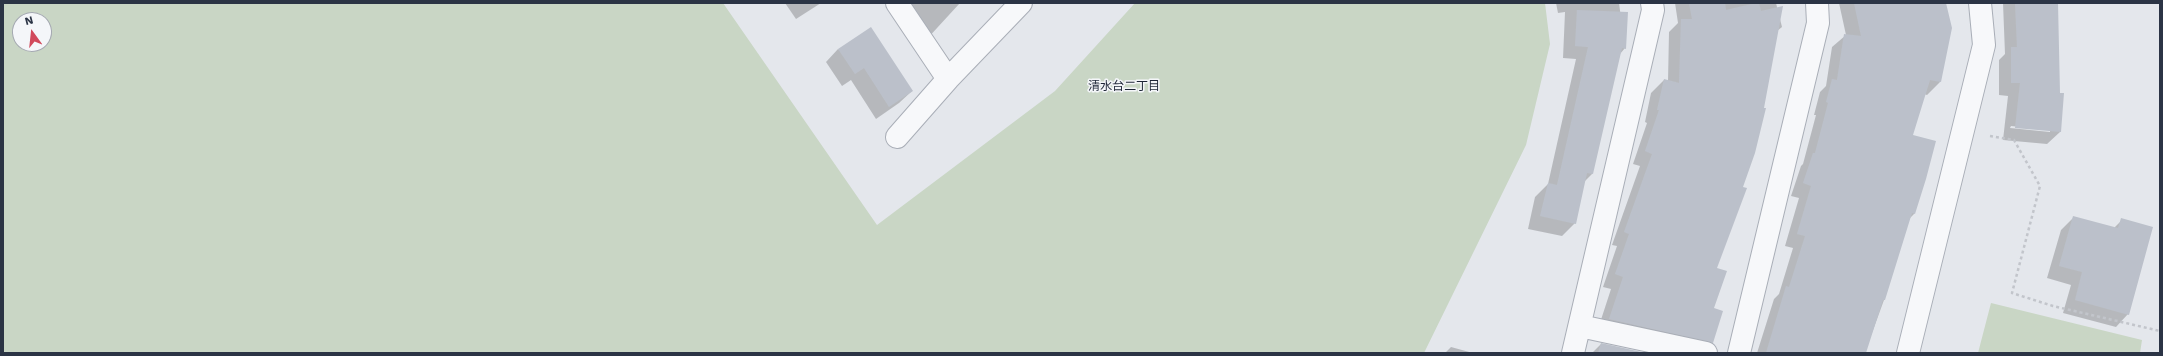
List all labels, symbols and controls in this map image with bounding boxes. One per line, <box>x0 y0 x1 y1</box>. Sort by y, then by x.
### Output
north arrow <box>12 12 52 52</box>
text: N <box>23 14 35 28</box>
district label: 清水台二丁目 <box>1088 79 1160 93</box>

